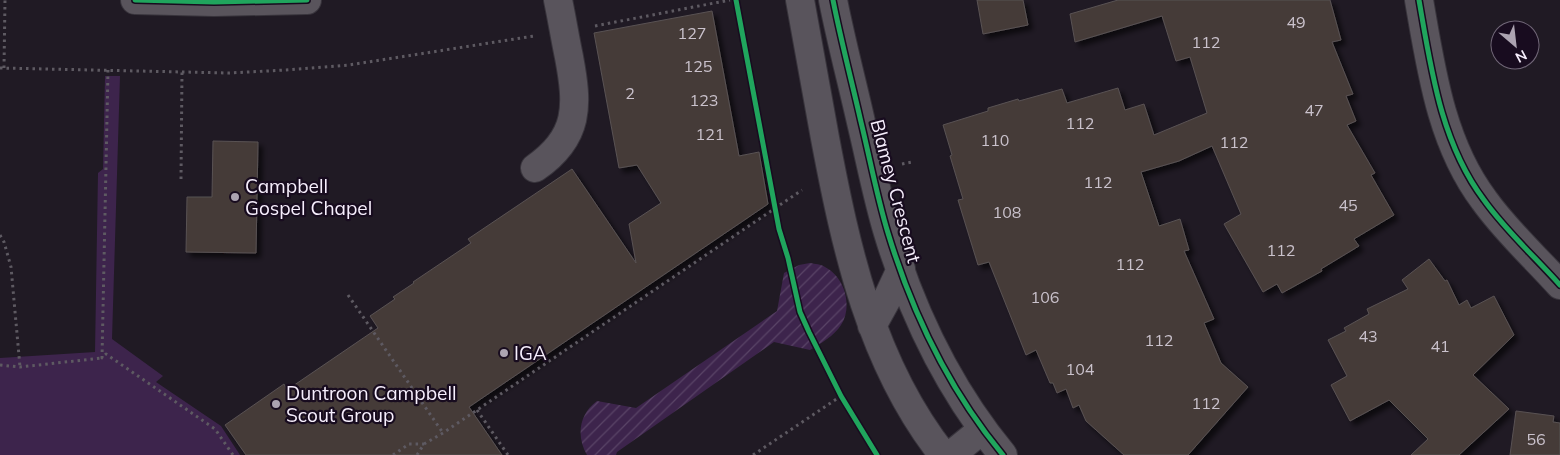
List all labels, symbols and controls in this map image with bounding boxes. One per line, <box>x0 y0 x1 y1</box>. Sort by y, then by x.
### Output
house number: 49 <box>1286 12 1306 32</box>
north arrow <box>1490 20 1540 70</box>
house number: 127 <box>678 23 706 43</box>
house number: 112 <box>1192 32 1220 52</box>
text: N <box>1512 46 1530 67</box>
house number: 125 <box>684 56 712 76</box>
house number: 2 <box>625 83 635 103</box>
house number: 123 <box>690 90 718 110</box>
house number: 47 <box>1304 100 1324 120</box>
house number: 112 <box>1066 113 1094 133</box>
street label: Blamey Crescent <box>865 117 927 266</box>
house number: 121 <box>696 124 724 144</box>
house number: 110 <box>981 130 1009 150</box>
house number: 112 <box>1220 132 1248 152</box>
house number: 112 <box>1084 172 1112 192</box>
place label: Campbell Gospel Chapel <box>245 174 372 220</box>
marker: Campbell Gospel Chapel <box>229 191 241 203</box>
house number: 45 <box>1338 195 1358 215</box>
house number: 108 <box>993 202 1021 222</box>
house number: 112 <box>1267 240 1295 260</box>
house number: 112 <box>1116 254 1144 274</box>
house number: 106 <box>1031 287 1059 307</box>
house number: 43 <box>1358 326 1378 346</box>
house number: 112 <box>1145 330 1173 350</box>
house number: 41 <box>1430 336 1450 356</box>
place label: IGA <box>514 341 547 365</box>
marker: IGA <box>498 347 510 359</box>
house number: 104 <box>1066 359 1095 379</box>
place label: Duntroon Campbell Scout Group <box>286 381 456 427</box>
house number: 112 <box>1192 393 1220 413</box>
marker: Duntroon Campbell Scout Group <box>270 398 282 410</box>
house number: 56 <box>1526 429 1546 449</box>

